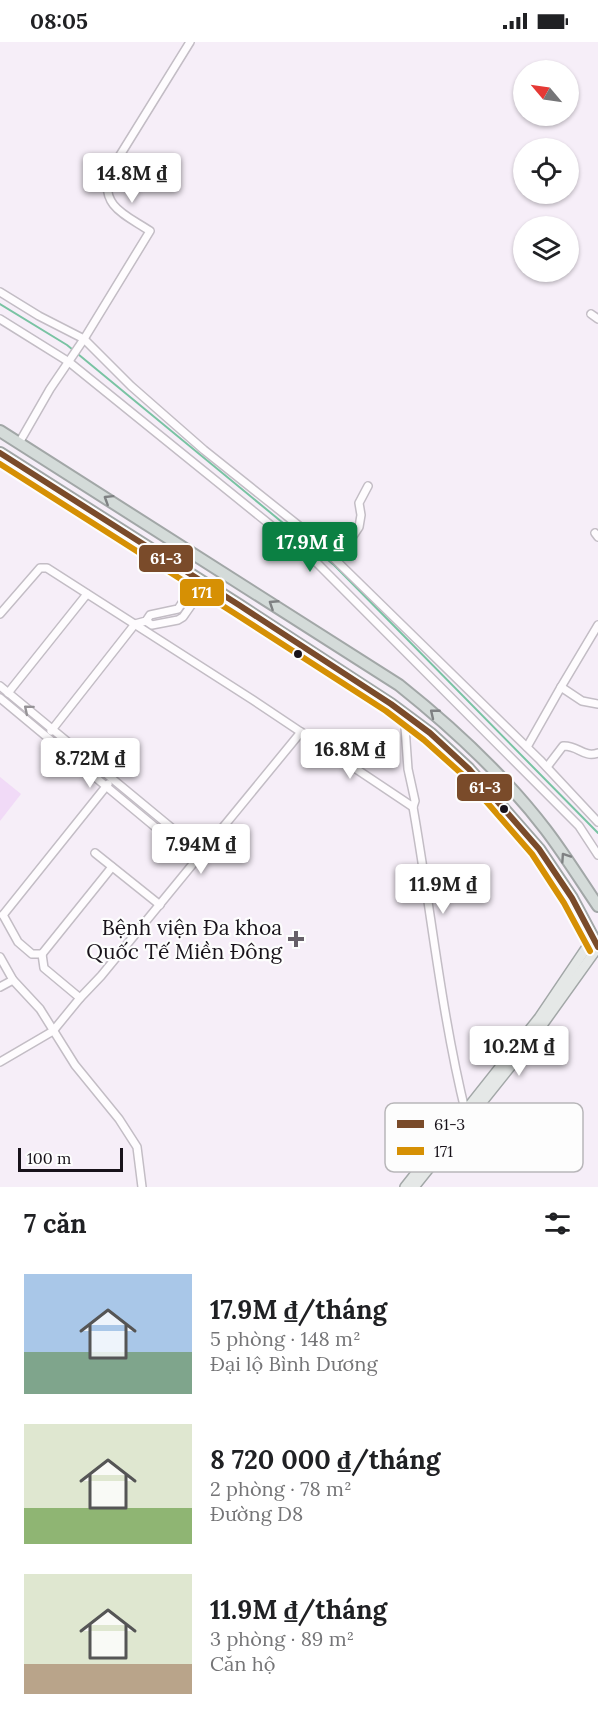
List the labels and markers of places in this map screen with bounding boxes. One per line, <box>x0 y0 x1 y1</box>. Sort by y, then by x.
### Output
pin: 14.8M ₫ <box>77 153 187 204</box>
pin: 17.9M ₫ <box>255 522 365 573</box>
unlabelled marker <box>292 648 304 660</box>
pin: 16.8M ₫ <box>295 729 405 780</box>
pin: 8.72M ₫ <box>35 738 145 789</box>
unlabelled marker <box>498 803 510 815</box>
pin: 7.94M ₫ <box>146 824 256 875</box>
pin: 11.9M ₫ <box>388 864 498 915</box>
place label: Bệnh viện Đa khoa Quốc Tế Miền Đông <box>86 914 282 965</box>
marker: Bệnh viện Đa khoa Quốc Tế Miền Đông <box>287 930 305 948</box>
pin: 10.2M ₫ <box>464 1026 574 1077</box>

